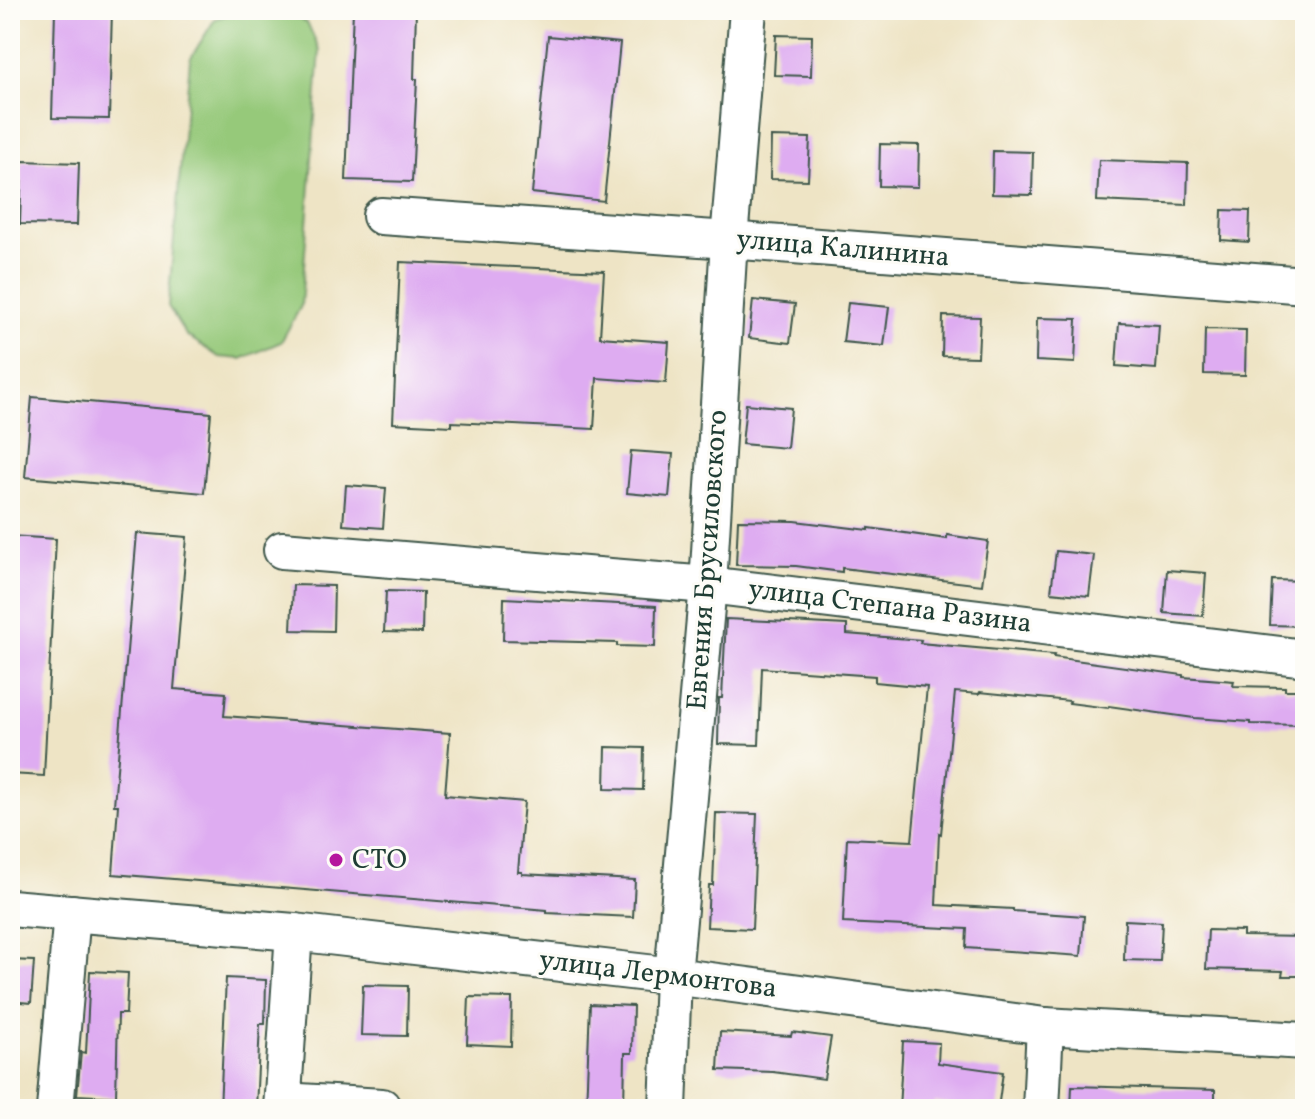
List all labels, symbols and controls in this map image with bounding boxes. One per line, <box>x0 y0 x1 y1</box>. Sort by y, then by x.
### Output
street label: улица Калинина <box>735 220 951 278</box>
street label: Евгения Брусиловского <box>678 408 738 712</box>
street label: улица Степана Разина <box>746 570 1034 644</box>
place label: СТО <box>352 841 407 880</box>
marker: СТО <box>327 851 345 869</box>
street label: улица Лермонтова <box>537 941 779 1009</box>

